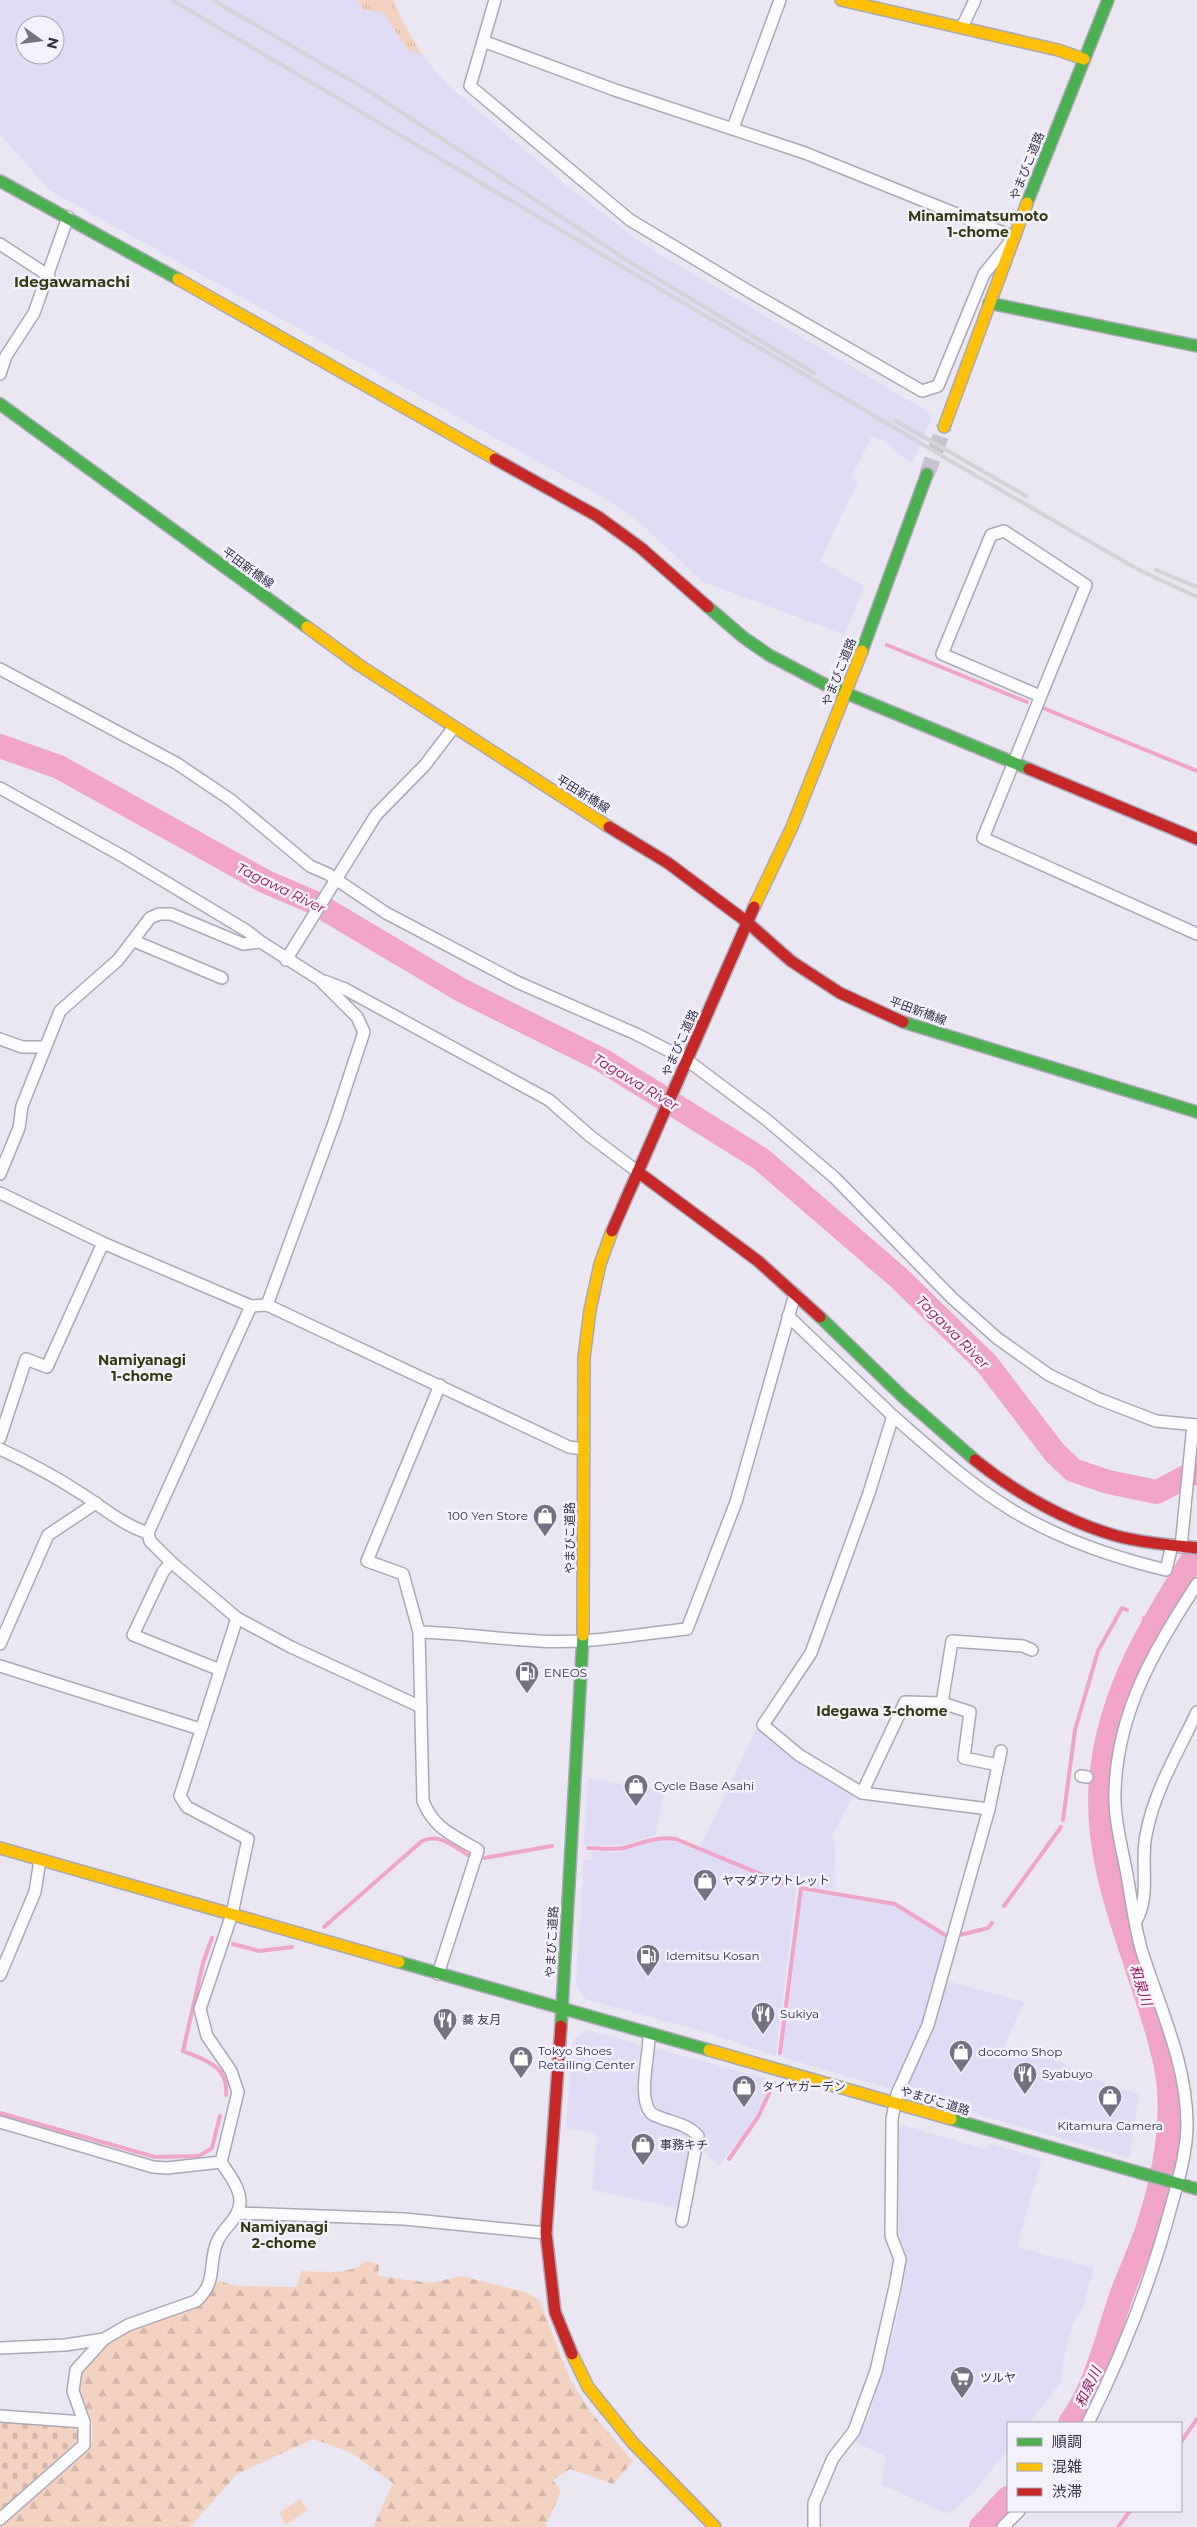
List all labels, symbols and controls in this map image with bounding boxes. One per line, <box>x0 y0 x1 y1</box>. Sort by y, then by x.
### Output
north arrow <box>15 15 65 65</box>
text: N <box>43 35 63 51</box>
street label: やまびこ道路 <box>1006 130 1047 202</box>
district label: Minamimatsumoto 1-chome <box>908 207 1048 241</box>
district label: Idegawamachi <box>14 272 130 291</box>
street label: 平田新橋線 <box>220 544 277 591</box>
street label: やまびこ道路 <box>818 636 859 708</box>
street label: 平田新橋線 <box>554 771 613 816</box>
water label: Tagawa River <box>234 859 329 917</box>
street label: 平田新橋線 <box>887 993 949 1028</box>
street label: やまびこ道路 <box>658 1007 701 1079</box>
water label: Tagawa River <box>590 1049 682 1115</box>
water label: Tagawa River <box>913 1292 994 1373</box>
district label: Namiyanagi 1-chome <box>98 1351 186 1385</box>
street label: やまびこ道路 <box>562 1502 577 1574</box>
shop icon: 100 Yen Store <box>532 1503 558 1537</box>
place label: 100 Yen Store <box>448 1508 528 1523</box>
fuel station icon: ENEOS <box>514 1660 540 1694</box>
place label: ENEOS <box>544 1665 587 1680</box>
district label: Idegawa 3-chome <box>816 1702 948 1720</box>
shop icon: Cycle Base Asahi <box>623 1773 649 1807</box>
place label: Cycle Base Asahi <box>654 1778 754 1793</box>
shop icon: ヤマダアウトレット <box>692 1868 718 1902</box>
place label: ヤマダアウトレット <box>722 1873 830 1888</box>
street label: やまびこ道路 <box>542 1906 561 1978</box>
fuel station icon: Idemitsu Kosan <box>635 1943 661 1977</box>
place label: Idemitsu Kosan <box>666 1948 760 1963</box>
water label: 和泉川 <box>1126 1962 1157 2010</box>
restaurant icon: Sukiya <box>750 2001 776 2035</box>
place label: Sukiya <box>780 2006 819 2021</box>
restaurant icon: 蕎 友月 <box>432 2007 458 2041</box>
place label: 蕎 友月 <box>462 2012 501 2027</box>
shop icon: docomo Shop <box>948 2039 974 2073</box>
place label: Tokyo Shoes Retailing Center <box>538 2043 635 2072</box>
place label: docomo Shop <box>978 2044 1062 2059</box>
shop icon: Tokyo Shoes Retailing Center <box>508 2045 534 2079</box>
restaurant icon: Syabuyo <box>1012 2061 1038 2095</box>
place label: Syabuyo <box>1042 2066 1093 2081</box>
shop icon: タイヤガーデン <box>731 2074 757 2108</box>
place label: タイヤガーデン <box>762 2079 846 2094</box>
street label: やまびこ道路 <box>899 2083 972 2118</box>
shop icon: Kitamura Camera <box>1097 2084 1123 2118</box>
place label: Kitamura Camera <box>1057 2118 1163 2133</box>
shop icon: 事務キチ <box>630 2132 656 2166</box>
place label: 事務キチ <box>660 2137 708 2152</box>
district label: Namiyanagi 2-chome <box>240 2218 328 2252</box>
water label: 和泉川 <box>1071 2362 1106 2410</box>
supermarket icon: ツルヤ <box>949 2365 975 2399</box>
place label: ツルヤ <box>980 2370 1016 2385</box>
legend <box>1007 2422 1182 2512</box>
text: 順調 <box>1052 2432 1082 2451</box>
text: 混雑 <box>1052 2457 1082 2476</box>
text: 渋滞 <box>1052 2482 1082 2501</box>

